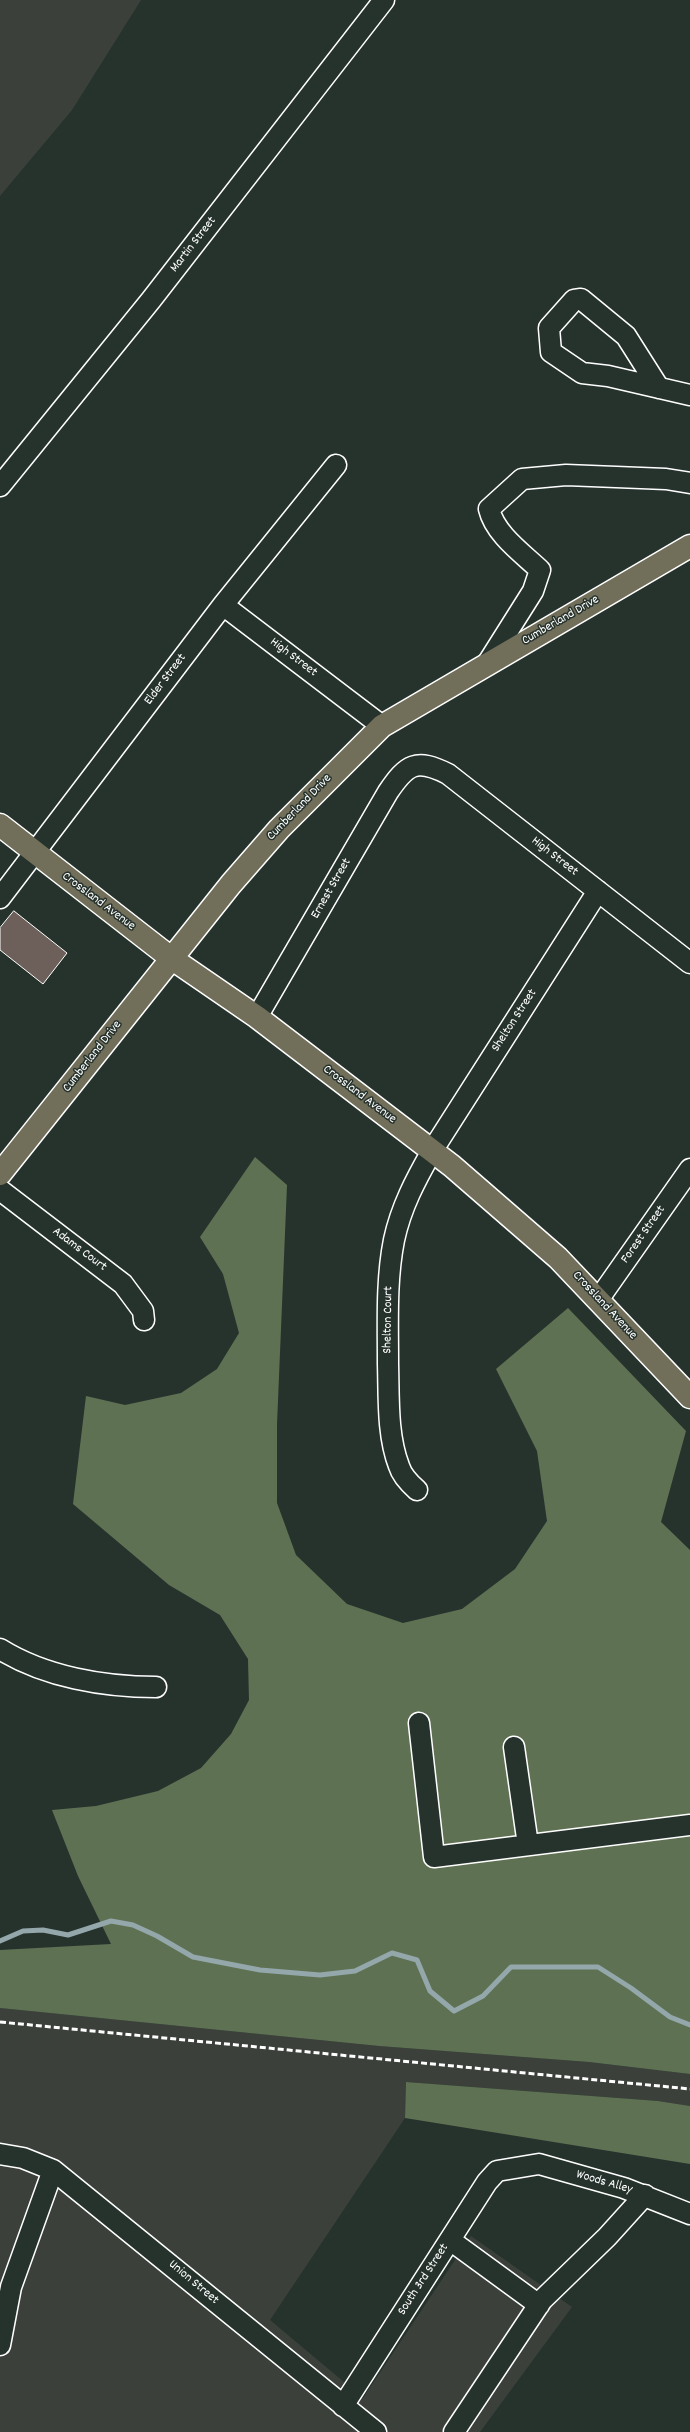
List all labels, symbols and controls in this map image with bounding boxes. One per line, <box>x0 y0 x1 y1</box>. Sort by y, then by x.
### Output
street label: Martin Street <box>167 214 221 276</box>
street label: Cumberland Drive <box>520 593 602 649</box>
street label: High Street <box>266 635 320 681</box>
street label: Elder Street <box>142 651 190 709</box>
street label: Cumberland Drive <box>264 771 336 845</box>
street label: High Street <box>527 834 581 880</box>
street label: Ernest Street <box>308 856 356 922</box>
street label: Crossland Avenue <box>58 869 138 935</box>
street label: Shelton Street <box>489 987 541 1055</box>
street label: Cumberland Drive <box>60 1018 126 1096</box>
street label: Crossland Avenue <box>319 1062 399 1128</box>
street label: Forest Street <box>618 1203 670 1267</box>
street label: Adams Court <box>49 1224 109 1276</box>
street label: Crossland Avenue <box>568 1269 640 1343</box>
street label: Shelton Court <box>381 1286 397 1354</box>
street label: Woods Alley <box>574 2168 634 2198</box>
street label: South 3rd Street <box>395 2241 453 2319</box>
street label: Union Street <box>165 2257 221 2309</box>

